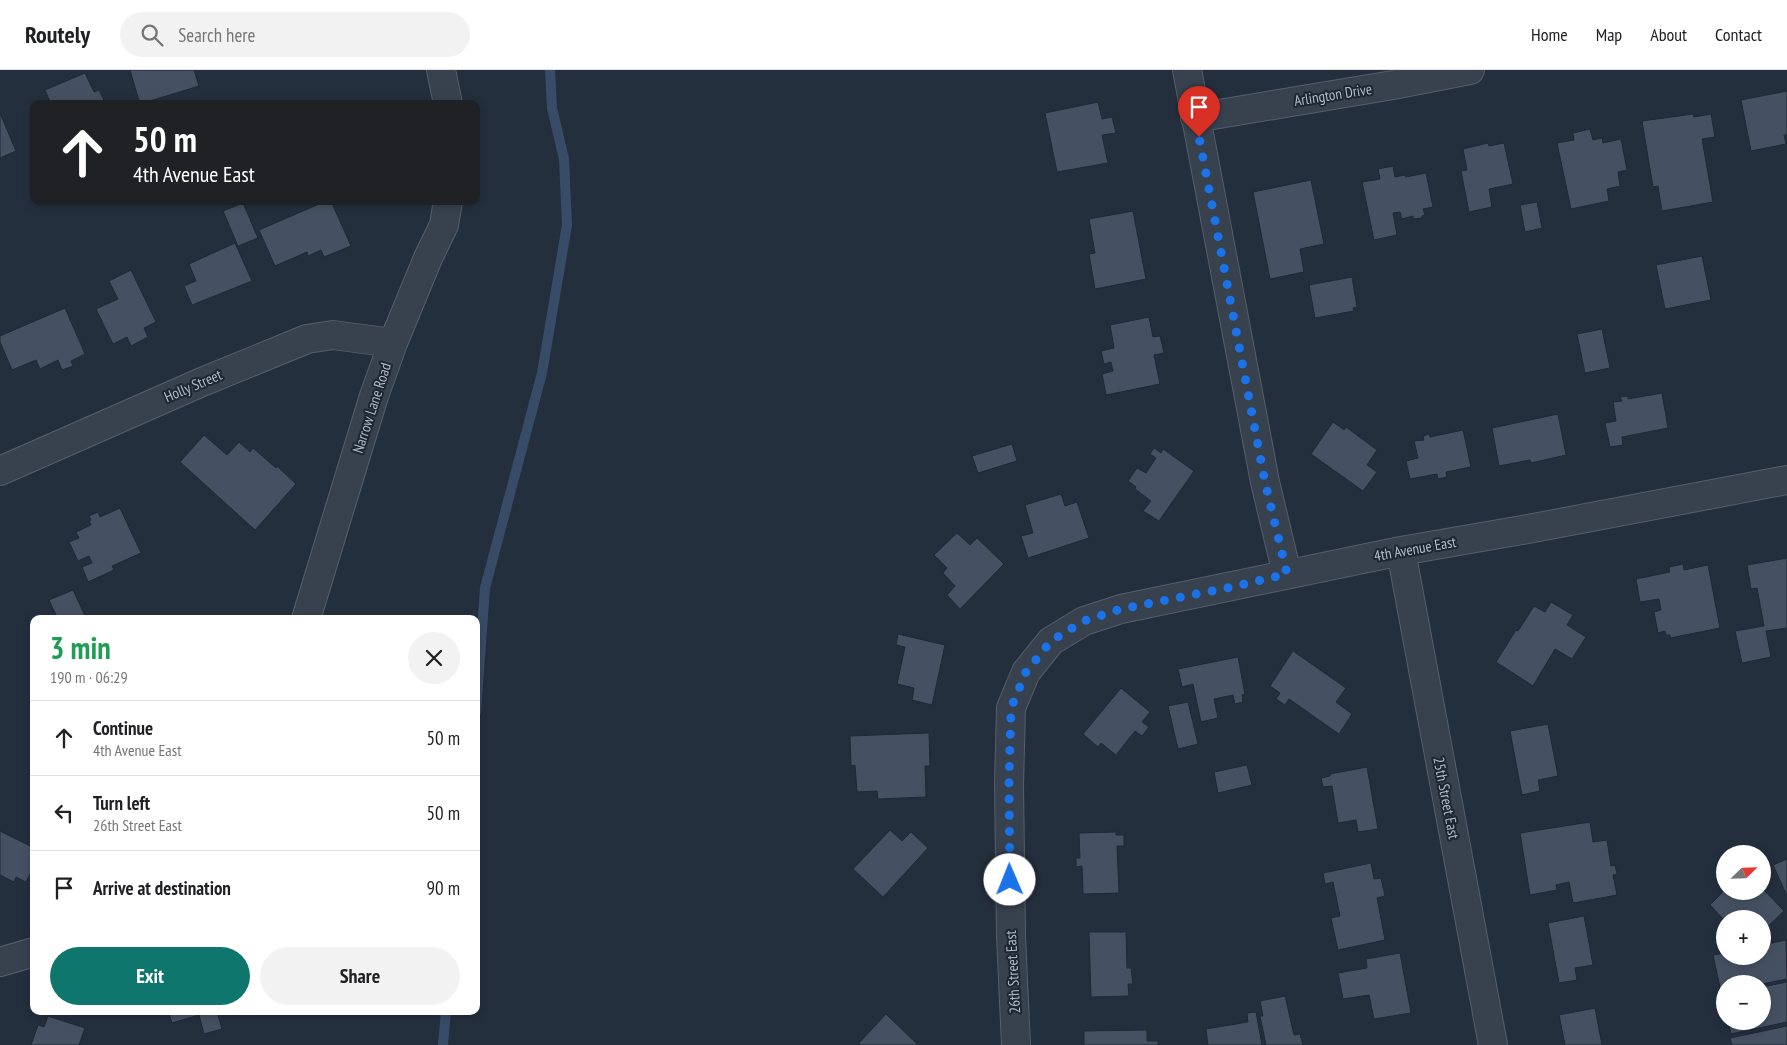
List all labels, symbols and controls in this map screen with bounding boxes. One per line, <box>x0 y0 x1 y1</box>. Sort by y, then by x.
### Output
search box <box>120 12 470 57</box>
text: Routely <box>25 19 90 50</box>
icon: search <box>138 21 166 49</box>
text: Search here <box>178 23 255 47</box>
text: Home <box>1531 23 1568 46</box>
text: Map <box>1596 23 1622 46</box>
text: About <box>1650 23 1687 46</box>
text: Contact <box>1715 23 1762 46</box>
street label: Arlington Drive <box>1293 79 1373 110</box>
pin <box>1178 86 1220 137</box>
icon: arrive <box>1185 93 1213 121</box>
text: 50 m <box>133 116 197 162</box>
icon: ahead <box>50 120 115 185</box>
text: 4th Avenue East <box>133 160 255 188</box>
street label: Narrow Lane Road <box>348 360 395 455</box>
street label: Holly Street <box>161 365 225 406</box>
street label: 4th Avenue East <box>1372 532 1457 565</box>
text: 3 min <box>50 628 111 667</box>
button: close <box>408 632 460 684</box>
text: 190 m · 06:29 <box>50 667 128 687</box>
text: Continue <box>93 716 153 740</box>
icon: ahead <box>50 724 78 752</box>
text: 50 m <box>427 726 460 750</box>
text: 4th Avenue East <box>93 740 182 760</box>
street label: 25th Street East <box>1429 755 1464 841</box>
text: Turn left <box>93 791 150 815</box>
icon: left <box>50 799 78 827</box>
text: 50 m <box>427 801 460 825</box>
text: 26th Street East <box>93 815 182 835</box>
north arrow <box>1716 845 1771 900</box>
map controls <box>1716 845 1771 1030</box>
position arrow <box>983 853 1035 905</box>
icon: arrive <box>50 874 78 902</box>
text: Arrive at destination <box>93 876 231 900</box>
text: 90 m <box>427 876 460 900</box>
button: + <box>1716 910 1771 965</box>
street label: 26th Street East <box>1001 930 1024 1014</box>
button: Exit <box>50 947 250 1005</box>
button: Share <box>260 947 460 1005</box>
button: − <box>1716 975 1771 1030</box>

